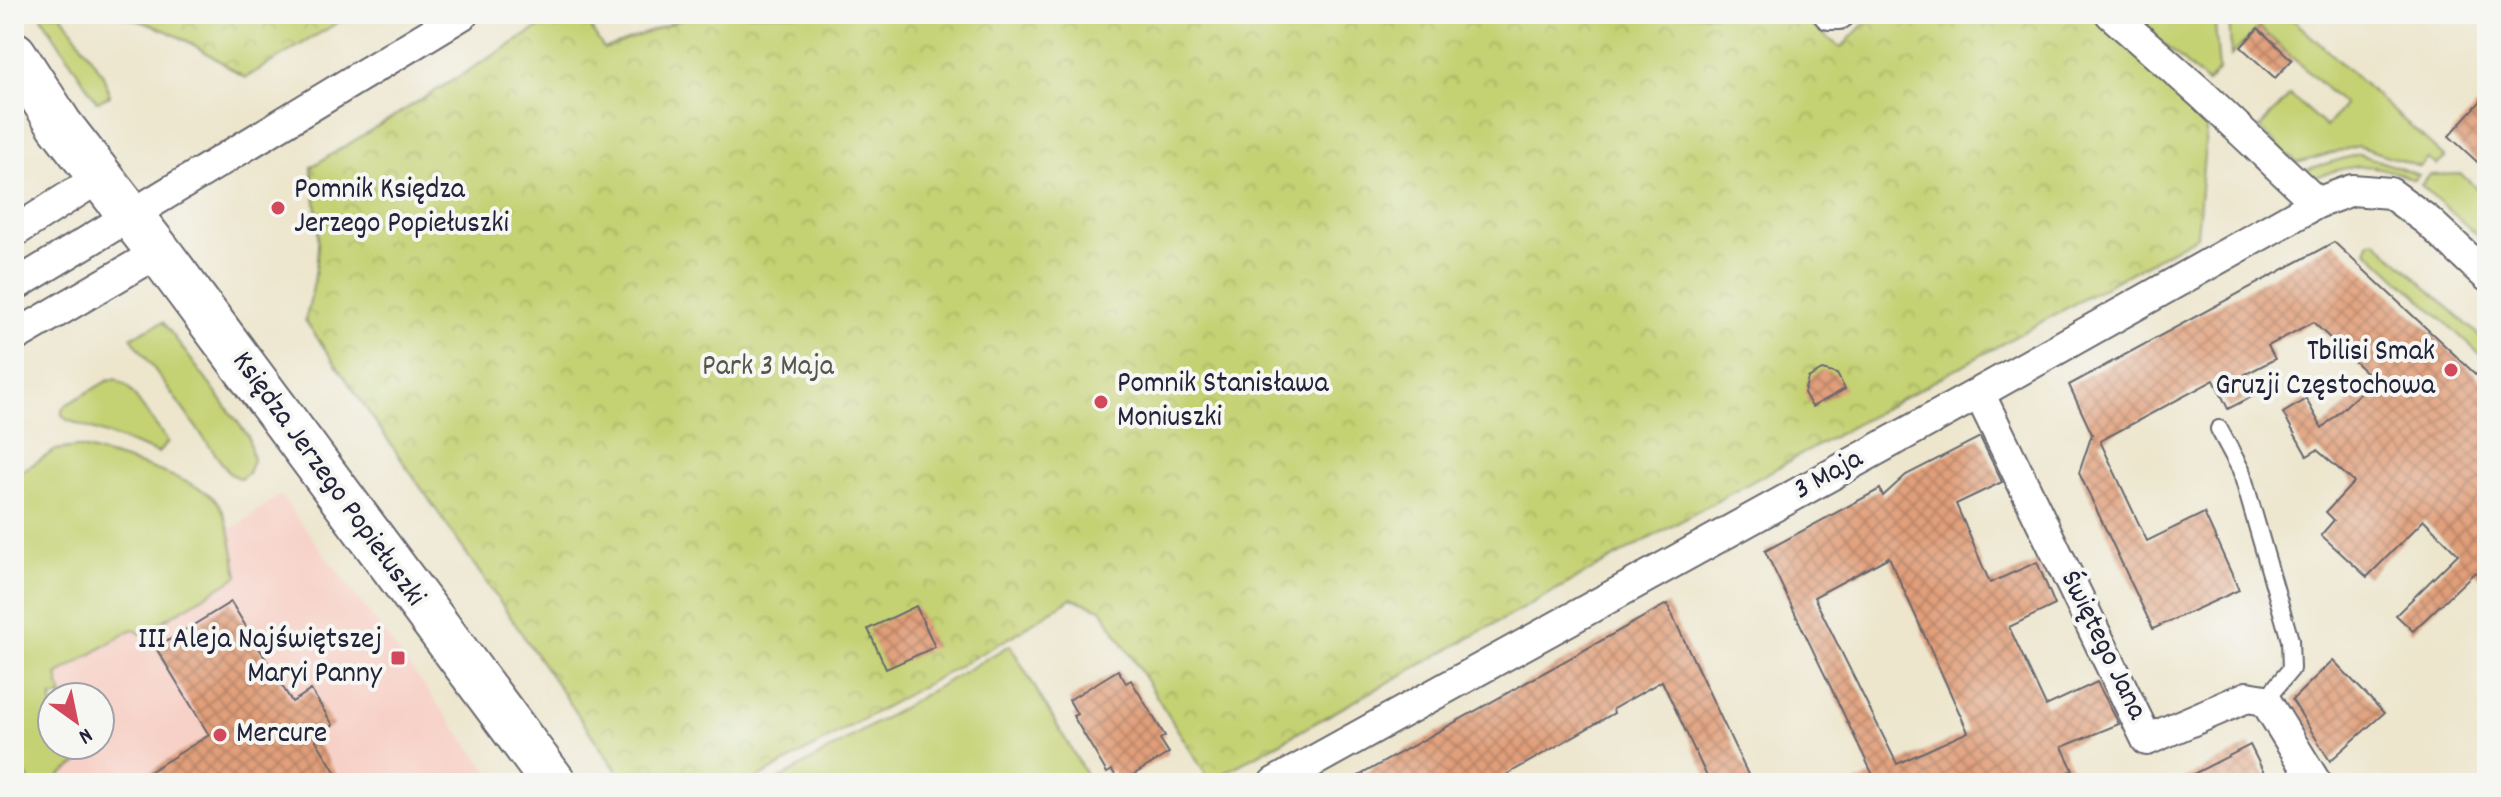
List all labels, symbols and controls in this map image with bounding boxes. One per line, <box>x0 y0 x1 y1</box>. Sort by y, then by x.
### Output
place label: Pomnik Księdza Jerzego Popiełuszki <box>294 170 509 247</box>
marker: Pomnik Księdza Jerzego Popiełuszki <box>269 199 287 217</box>
place label: Tbilisi Smak Gruzji Częstochowa <box>2215 332 2436 409</box>
street label: Księdza Jerzego Popiełuszki <box>219 343 435 617</box>
park label: Park 3 Maja <box>702 347 835 390</box>
marker: Tbilisi Smak Gruzji Częstochowa <box>2442 361 2460 379</box>
place label: Pomnik Stanisława Moniuszki <box>1117 364 1329 441</box>
marker: Pomnik Stanisława Moniuszki <box>1092 393 1110 411</box>
street label: 3 Maja <box>1786 439 1872 513</box>
street label: Świętego Jana <box>2047 564 2157 729</box>
place label: III Aleja Najświętszej Maryi Panny <box>138 620 383 697</box>
marker: III Aleja Najświętszej Maryi Panny <box>389 649 407 667</box>
north arrow <box>36 681 116 761</box>
place label: Mercure <box>236 714 327 757</box>
text: N <box>72 719 98 751</box>
marker: Mercure <box>211 726 229 744</box>

